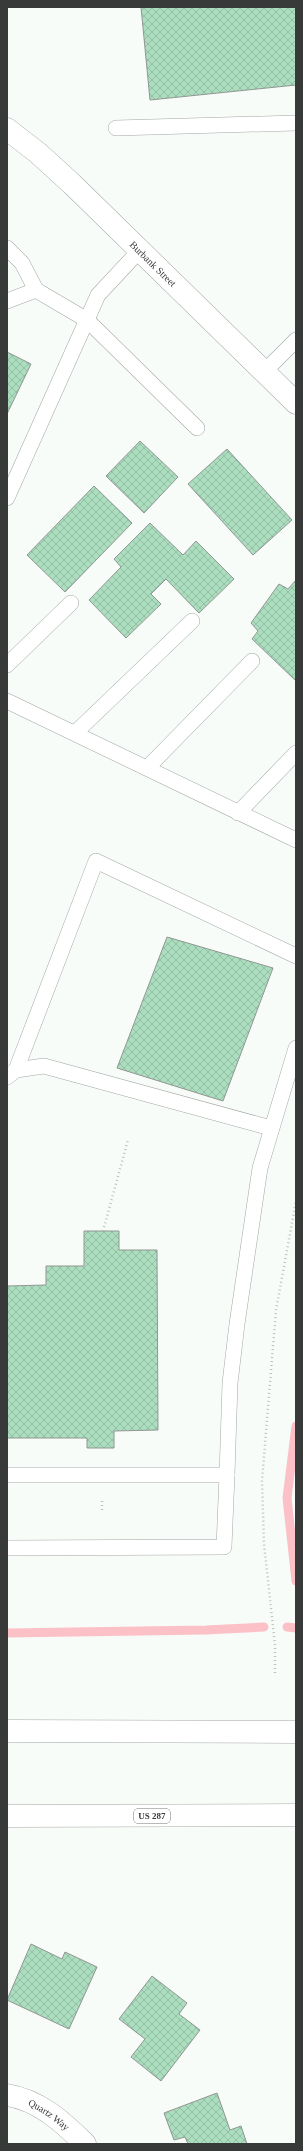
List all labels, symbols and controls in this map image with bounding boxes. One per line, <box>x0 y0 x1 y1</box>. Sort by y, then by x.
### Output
street label: Burbank Street <box>128 239 179 289</box>
road number: US 287 <box>134 1809 170 1823</box>
street label: Quartz Way <box>27 2097 72 2133</box>

